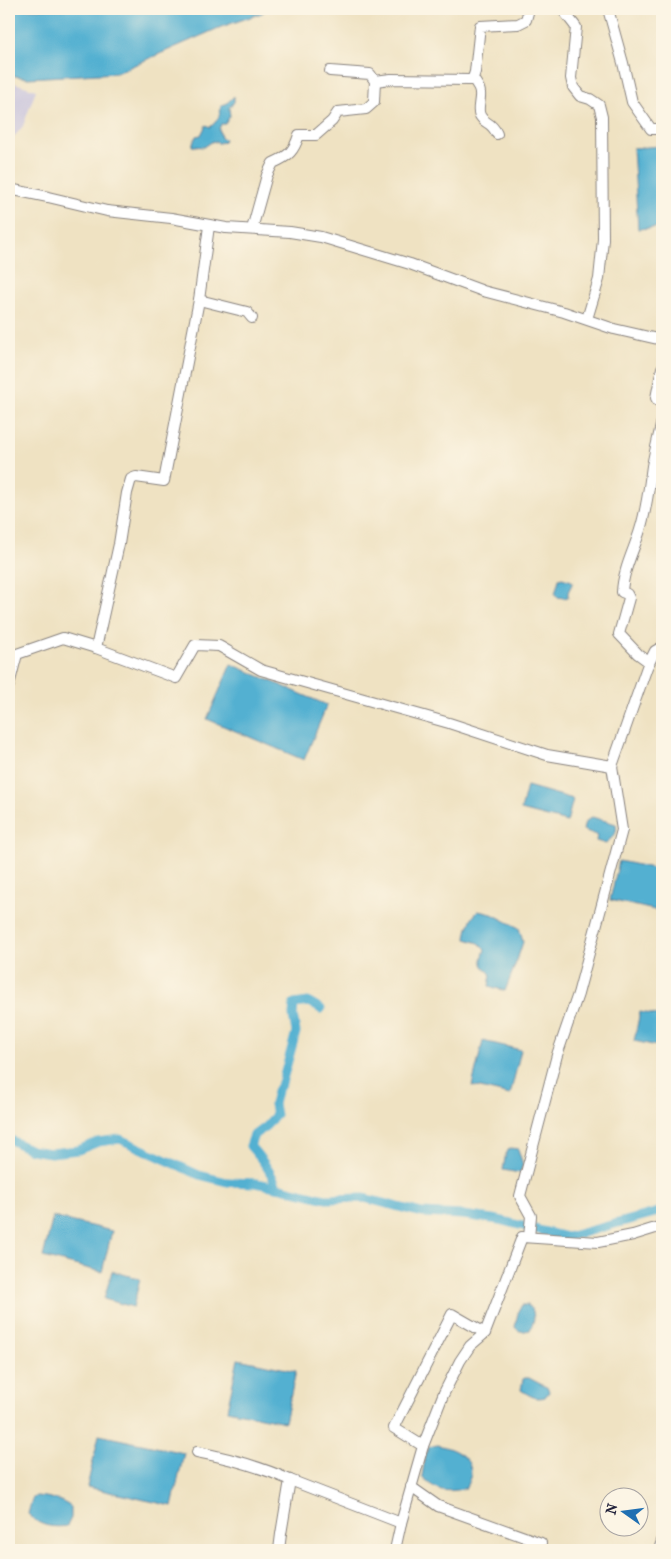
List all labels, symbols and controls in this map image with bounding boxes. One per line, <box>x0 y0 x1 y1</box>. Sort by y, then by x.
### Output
north arrow <box>598 1486 648 1536</box>
text: N <box>602 1501 621 1516</box>

